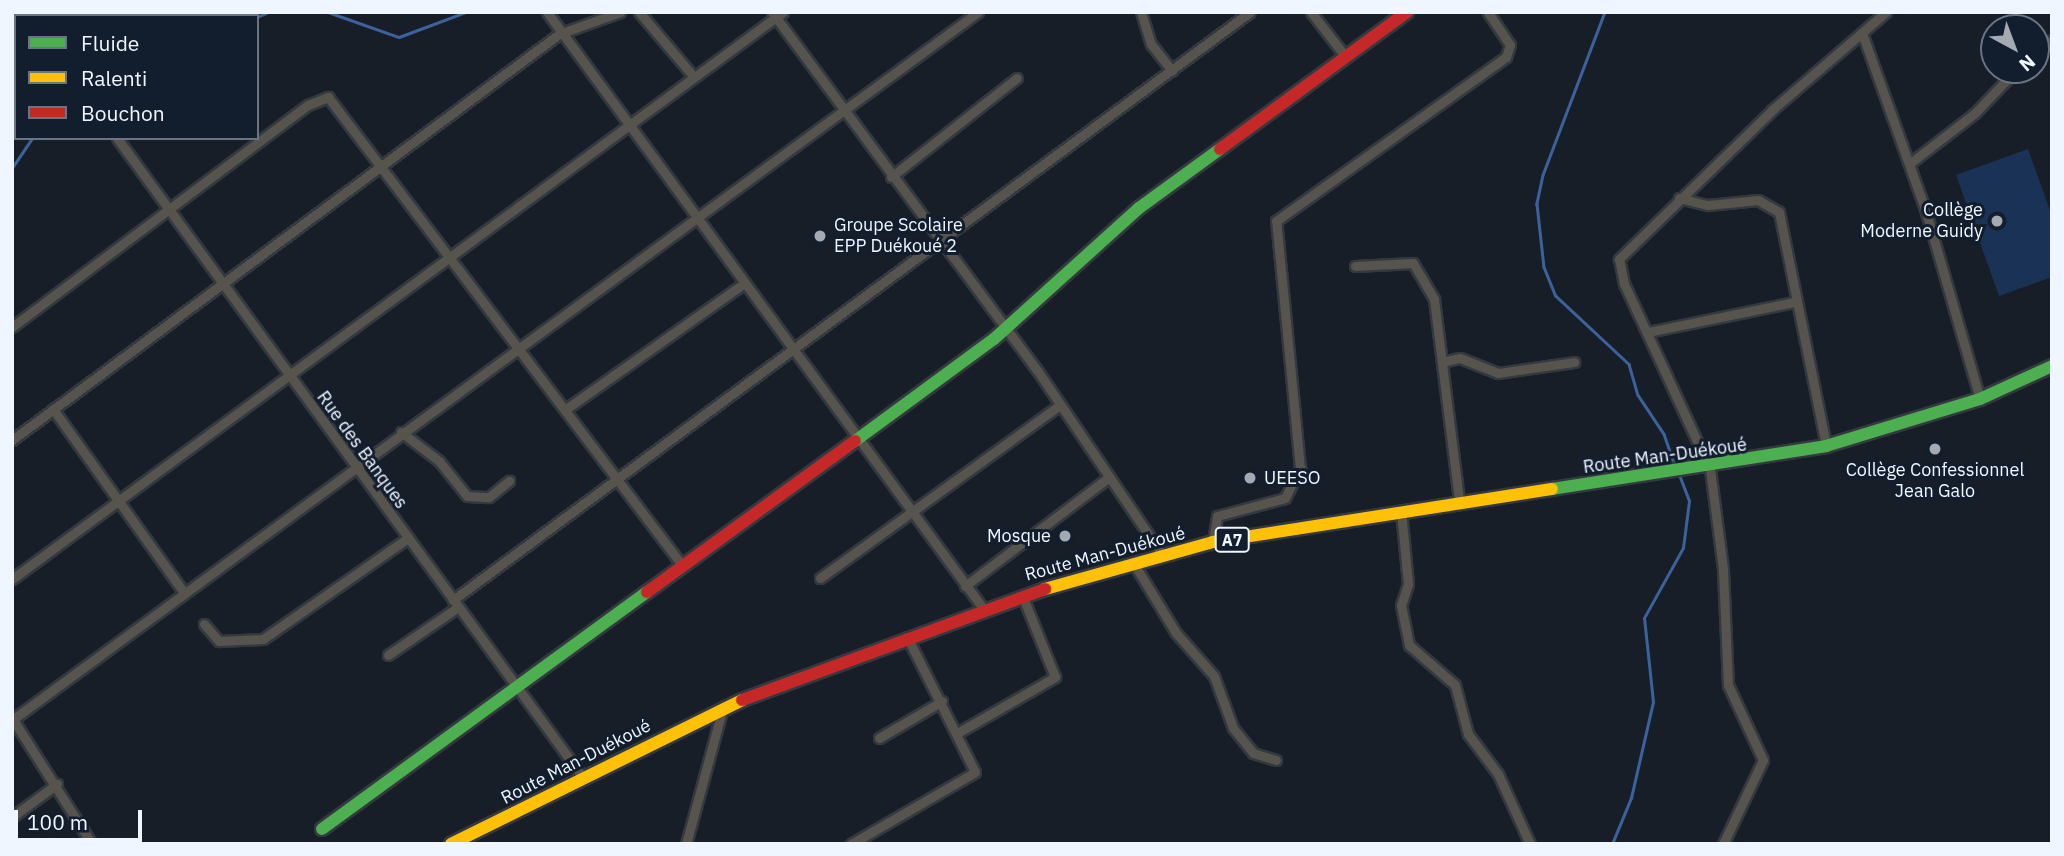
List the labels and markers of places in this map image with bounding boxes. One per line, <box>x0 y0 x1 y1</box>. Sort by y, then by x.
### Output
place label: Collège Moderne Guidy <box>1860 200 1983 242</box>
marker: Collège Moderne Guidy <box>1989 213 2005 229</box>
place label: Groupe Scolaire EPP Duékoué 2 <box>834 215 963 258</box>
marker: Groupe Scolaire EPP Duékoué 2 <box>812 228 828 244</box>
marker: Collège Confessionnel Jean Galo <box>1927 441 1943 457</box>
place label: Collège Confessionnel Jean Galo <box>1846 460 2024 503</box>
place label: UEESO <box>1264 467 1320 489</box>
marker: UEESO <box>1242 470 1258 486</box>
place label: Mosque <box>987 525 1051 547</box>
marker: Mosque <box>1057 528 1073 544</box>

